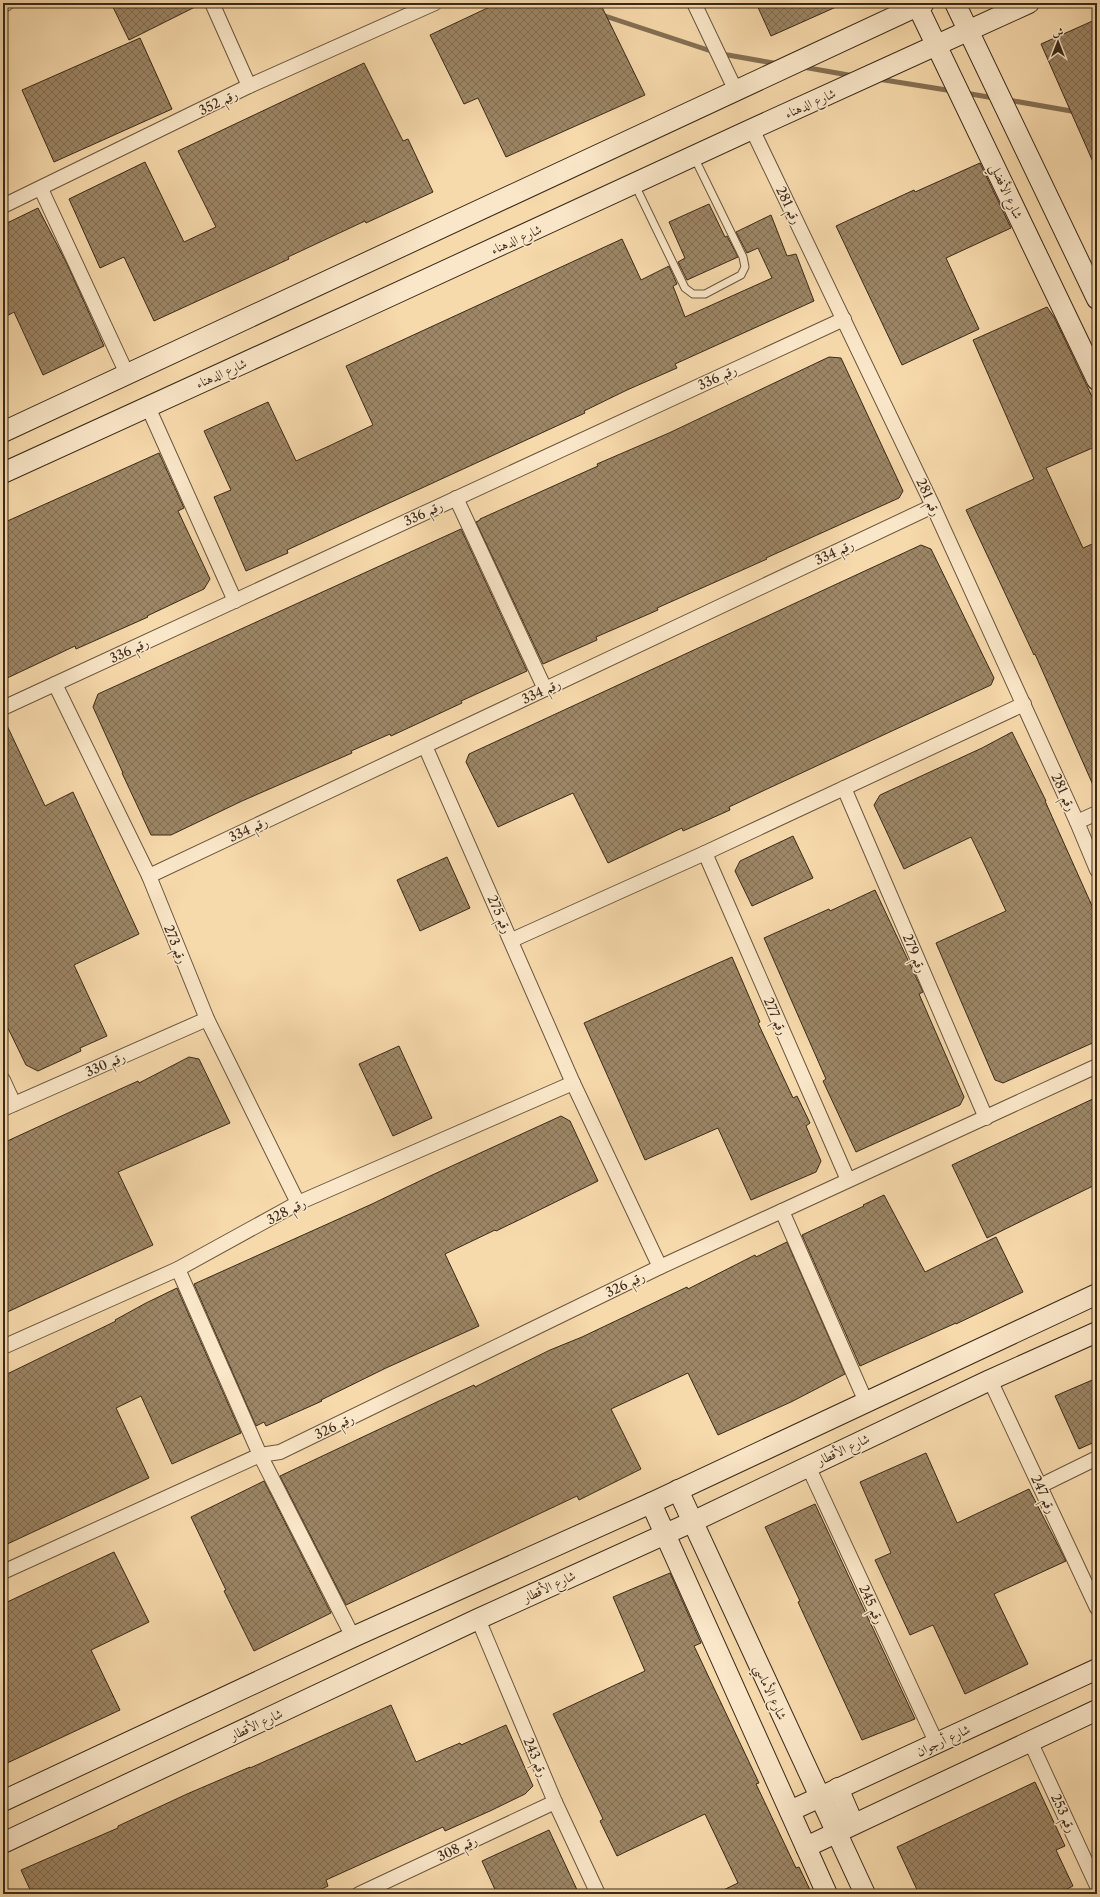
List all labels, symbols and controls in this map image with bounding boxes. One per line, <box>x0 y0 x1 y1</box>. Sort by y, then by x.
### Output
north arrow <box>1038 22 1078 62</box>
text: ش <box>1053 25 1064 39</box>
street label: شارع الدهناء <box>782 85 840 125</box>
street label: رقم 352 <box>196 86 242 123</box>
street label: شارع الأفضلي <box>982 161 1027 224</box>
street label: رقم 281 <box>769 184 805 229</box>
street label: شارع الدهناء <box>488 221 546 261</box>
street label: شارع الدهناء <box>193 355 251 395</box>
street label: رقم 336 <box>695 361 741 397</box>
street label: رقم 281 <box>909 476 945 521</box>
street label: رقم 336 <box>401 497 447 533</box>
street label: رقم 334 <box>812 536 858 572</box>
street label: رقم 336 <box>107 634 153 670</box>
street label: رقم 334 <box>519 675 565 711</box>
street label: رقم 281 <box>1044 771 1080 816</box>
street label: رقم 334 <box>226 813 272 849</box>
street label: رقم 275 <box>480 892 515 938</box>
street label: رقم 273 <box>156 922 191 968</box>
street label: رقم 279 <box>895 931 930 977</box>
street label: رقم 277 <box>756 995 791 1039</box>
street label: رقم 330 <box>83 1048 129 1084</box>
street label: رقم 328 <box>264 1194 310 1232</box>
street label: رقم 326 <box>603 1268 649 1305</box>
street label: رقم 326 <box>312 1410 358 1447</box>
street label: شارع الأقطار <box>812 1430 874 1473</box>
street label: رقم 247 <box>1024 1472 1060 1518</box>
street label: شارع الأقطار <box>518 1567 580 1610</box>
street label: رقم 245 <box>851 1582 888 1628</box>
street label: شارع الأماسي <box>747 1662 791 1724</box>
street label: شارع الأقطار <box>225 1705 287 1748</box>
street label: شارع أرجوان <box>914 1721 974 1763</box>
street label: رقم 243 <box>516 1735 551 1781</box>
street label: رقم 253 <box>1044 1791 1080 1837</box>
street label: رقم 308 <box>434 1832 482 1869</box>

